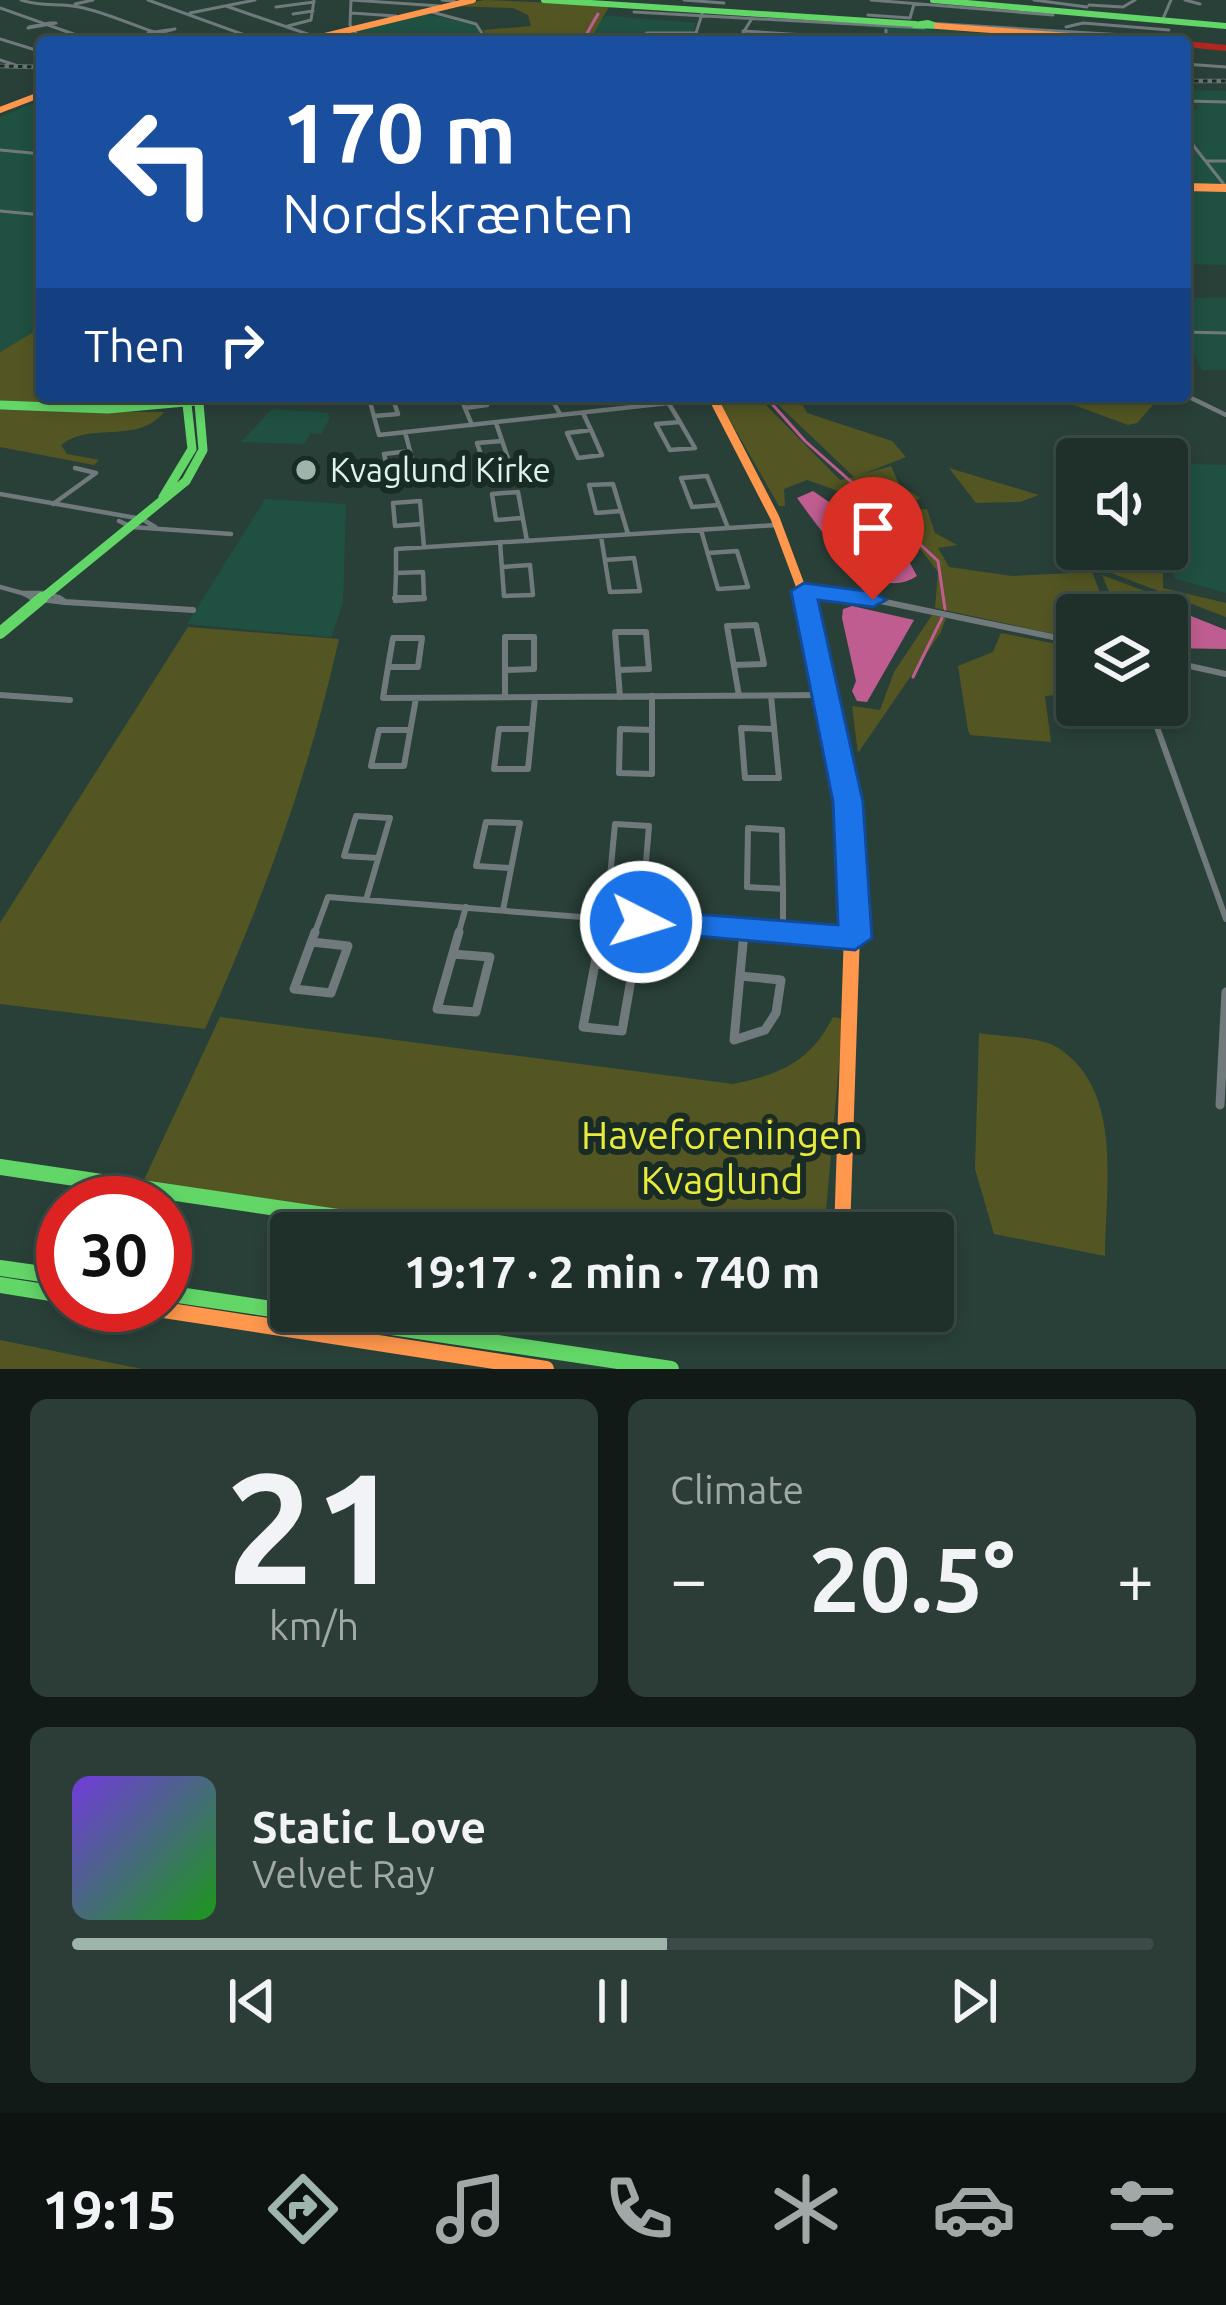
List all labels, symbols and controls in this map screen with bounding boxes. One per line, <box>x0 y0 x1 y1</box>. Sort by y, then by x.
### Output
icon: left <box>84 84 240 240</box>
text: 170 m <box>282 85 516 179</box>
text: Nordskrænten <box>282 183 634 243</box>
icon: right <box>209 312 275 378</box>
text: Then <box>84 320 185 371</box>
map controls <box>1056 438 1188 726</box>
button: sound <box>1056 438 1188 570</box>
place label: Kvaglund Kirke <box>330 451 551 488</box>
marker: Kvaglund Kirke <box>293 457 319 483</box>
pin <box>822 477 924 600</box>
icon: arrive <box>840 495 906 561</box>
button: layers <box>1056 594 1188 726</box>
position arrow <box>578 859 704 985</box>
park label: Haveforeningen Kvaglund <box>581 1113 863 1201</box>
speed limit sign: 30 <box>36 1176 192 1332</box>
text: 19:17 · 2 min · 740 m <box>404 1246 820 1297</box>
text: 21 <box>226 1439 402 1613</box>
text: Climate <box>670 1468 804 1511</box>
text: 20.5° <box>809 1528 1015 1629</box>
text: − <box>670 1541 707 1615</box>
text: + <box>1117 1541 1154 1615</box>
text: km/h <box>269 1604 359 1647</box>
text: Static Love <box>252 1801 486 1852</box>
text: Velvet Ray <box>252 1852 435 1895</box>
icon: previous <box>219 1968 285 2034</box>
icon: pause <box>580 1968 646 2034</box>
icon: next <box>941 1968 1007 2034</box>
icon: directions <box>261 2167 345 2251</box>
icon: music <box>429 2167 513 2251</box>
icon: phone <box>597 2167 681 2251</box>
icon: climate <box>764 2167 848 2251</box>
icon: car <box>932 2167 1016 2251</box>
icon: filters <box>1100 2167 1184 2251</box>
text: 19:15 <box>42 2179 177 2239</box>

